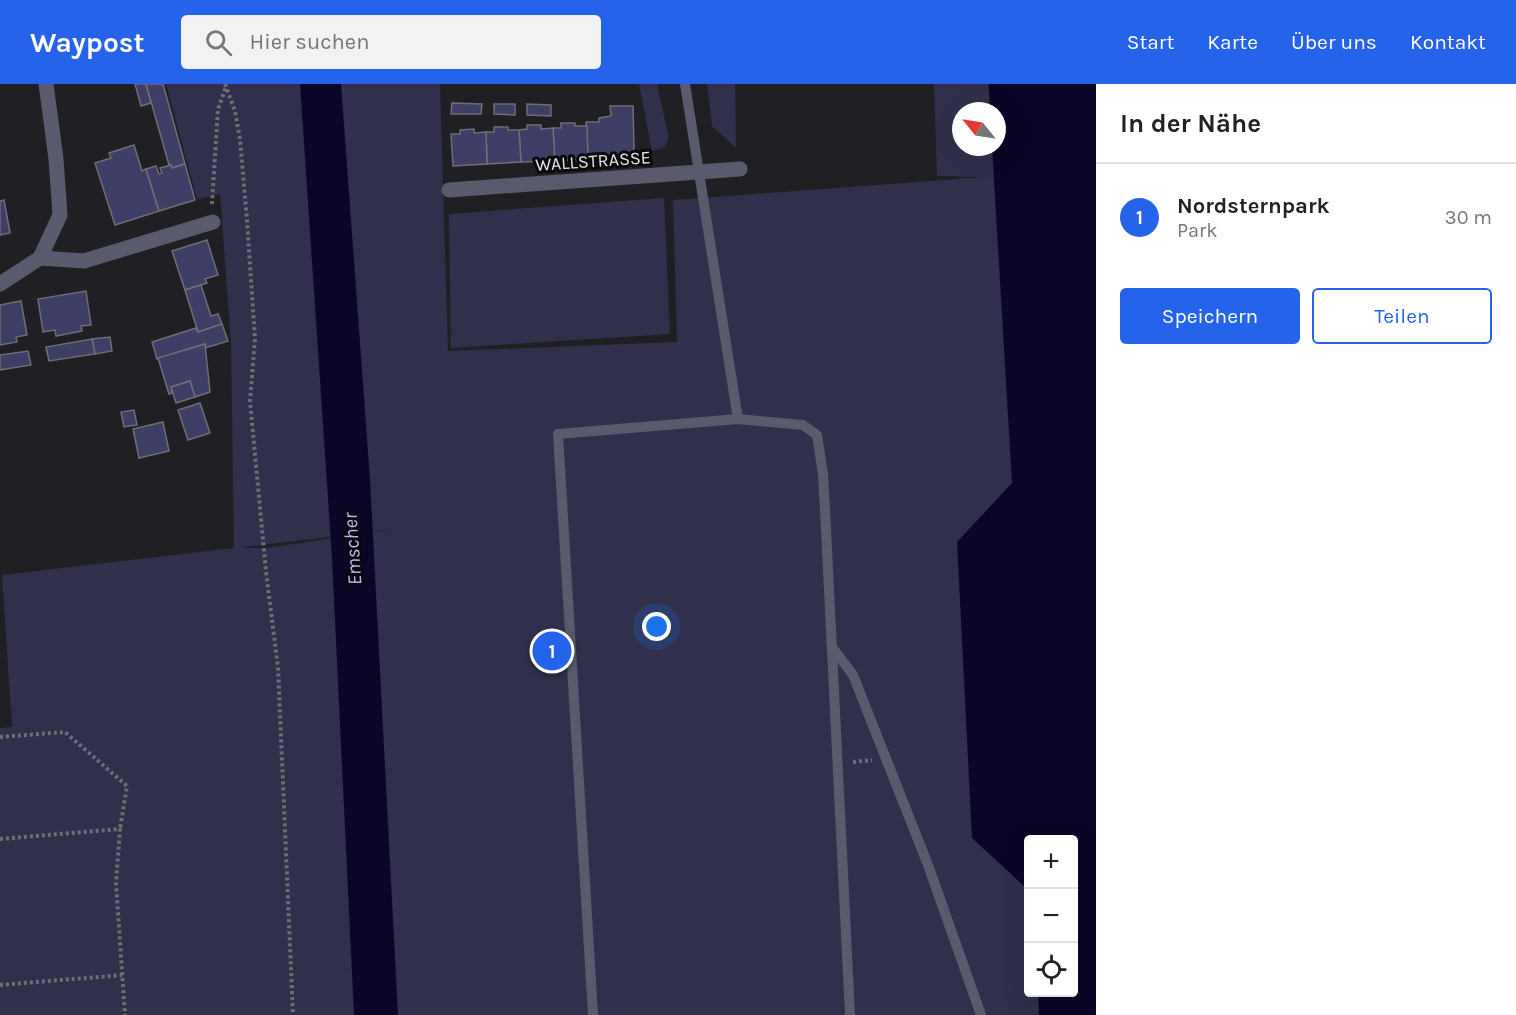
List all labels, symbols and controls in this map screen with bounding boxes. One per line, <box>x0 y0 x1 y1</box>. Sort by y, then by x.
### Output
search box <box>181 15 601 69</box>
text: Waypost <box>30 26 145 59</box>
icon: search <box>202 26 235 59</box>
text: Hier suchen <box>250 29 369 55</box>
text: Start <box>1127 30 1174 54</box>
text: Karte <box>1207 30 1258 54</box>
text: Über uns <box>1291 30 1377 54</box>
text: Kontakt <box>1410 30 1486 54</box>
north arrow <box>952 102 1006 156</box>
text: In der Nähe <box>1120 108 1261 139</box>
street label: WALLSTRASSE <box>534 146 652 176</box>
text: Nordsternpark <box>1177 193 1330 219</box>
text: 1 <box>1136 206 1143 229</box>
text: 30 m <box>1445 206 1492 229</box>
text: Park <box>1177 219 1218 242</box>
button: Speichern <box>1120 288 1300 344</box>
button: Teilen <box>1312 288 1492 344</box>
water label: Emscher <box>338 511 367 586</box>
your location <box>642 612 671 641</box>
pin: 1 <box>532 628 572 674</box>
map controls <box>1024 835 1078 997</box>
button: + <box>1024 835 1078 889</box>
button: − <box>1024 889 1078 943</box>
button: locate <box>1024 943 1078 997</box>

